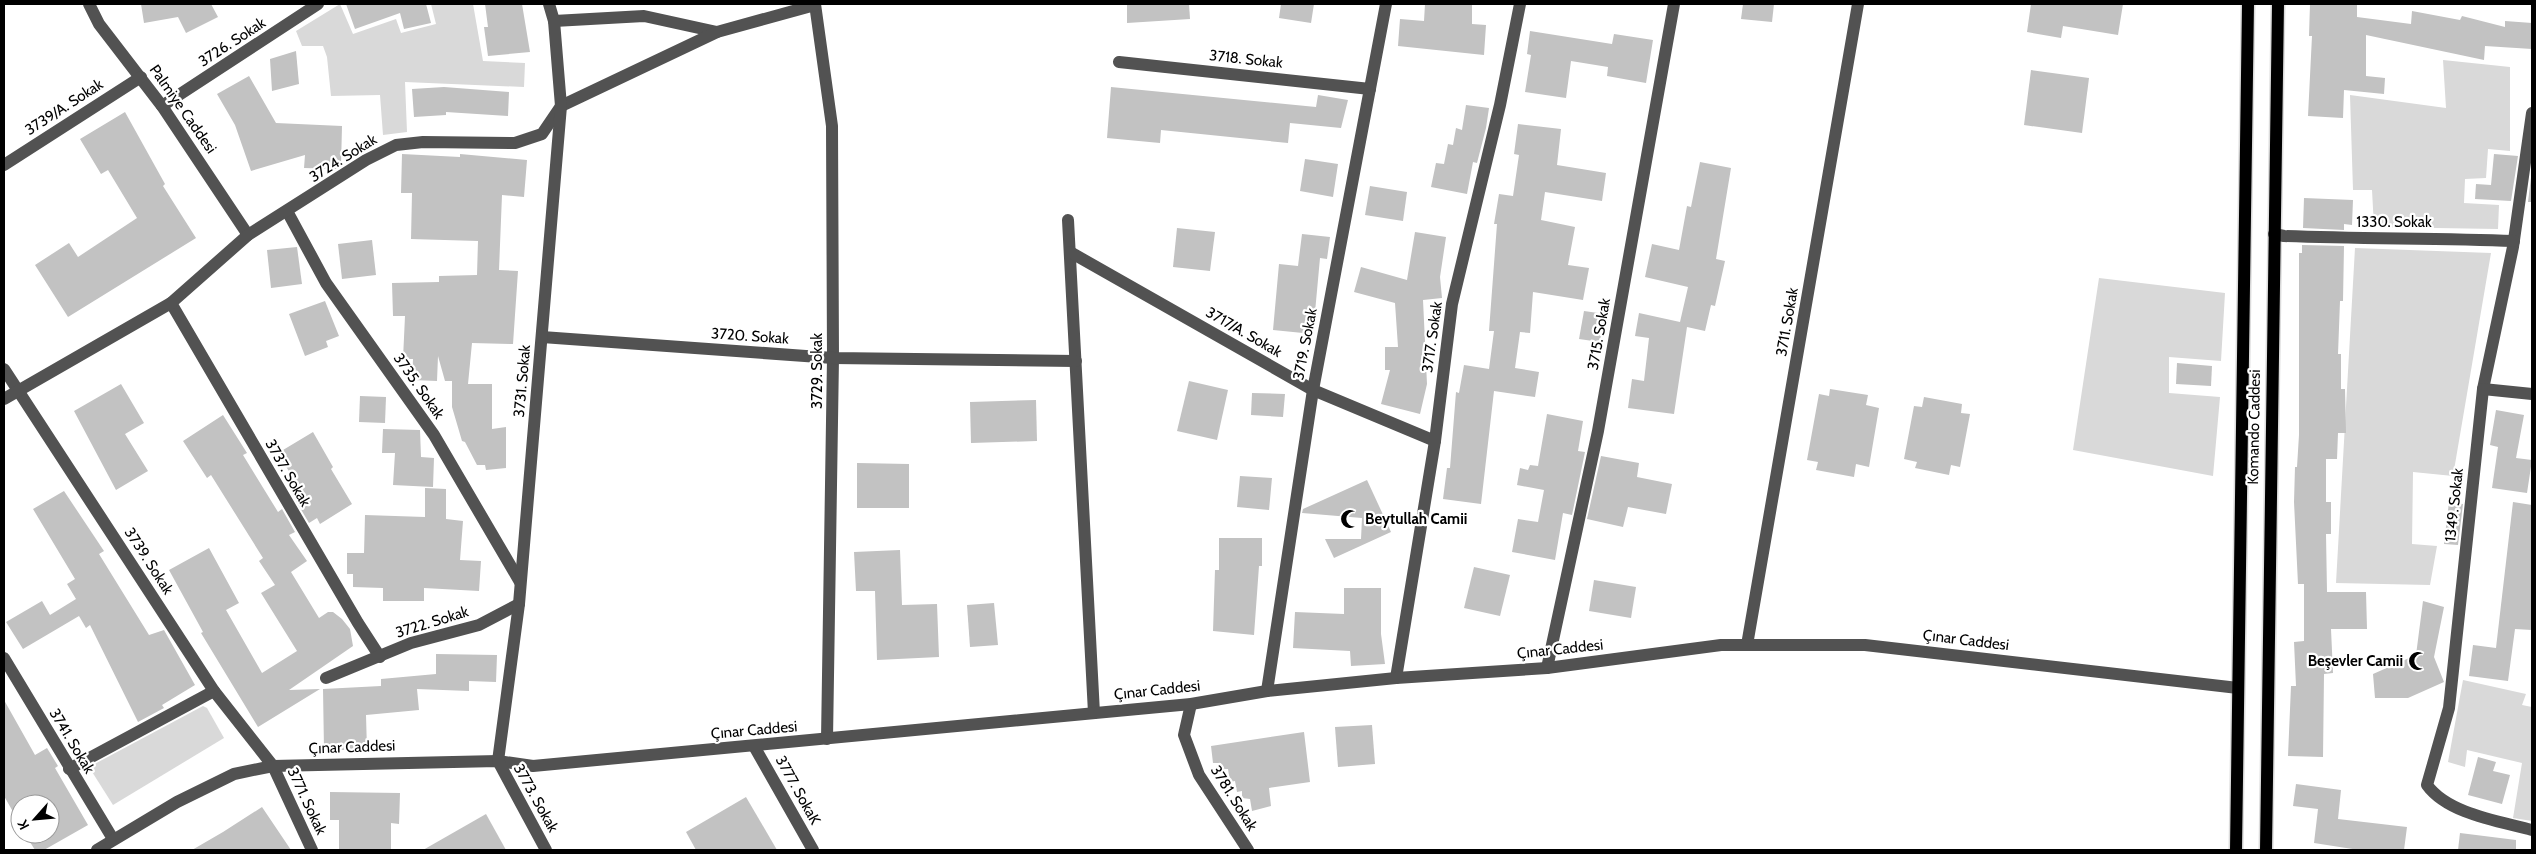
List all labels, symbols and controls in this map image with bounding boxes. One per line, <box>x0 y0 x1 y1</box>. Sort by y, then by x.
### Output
street label: 3726. Sokak <box>195 14 269 70</box>
street label: 3718. Sokak <box>1208 46 1284 72</box>
street label: Palmiye Caddesi <box>146 61 220 157</box>
street label: 3739/A. Sokak <box>22 75 107 139</box>
street label: 3724. Sokak <box>306 130 380 186</box>
street label: 1330. Sokak <box>2356 213 2432 231</box>
street label: 3711. Sokak <box>1772 286 1802 358</box>
street label: 3715. Sokak <box>1584 296 1614 371</box>
street label: 3717. Sokak <box>1418 300 1446 374</box>
street label: 3717/A. Sokak <box>1203 303 1285 361</box>
street label: 3719. Sokak <box>1289 306 1321 381</box>
street label: 3720. Sokak <box>711 324 790 348</box>
street label: 3729. Sokak <box>808 333 826 409</box>
street label: 3731. Sokak <box>510 344 534 418</box>
street label: 3735. Sokak <box>390 350 448 422</box>
street label: Komando Caddesi <box>2244 369 2264 485</box>
street label: 3737. Sokak <box>262 436 315 510</box>
street label: 1349. Sokak <box>2441 467 2467 543</box>
mosque icon: Beytullah Camii <box>1339 508 1361 530</box>
place label: Beytullah Camii <box>1365 510 1467 528</box>
street label: 3739. Sokak <box>121 524 177 598</box>
street label: 3722. Sokak <box>393 602 471 642</box>
street label: Çınar Caddesi <box>1922 626 2010 654</box>
street label: Çınar Caddesi <box>1516 636 1604 662</box>
mosque icon: Beşevler Camii <box>2407 650 2429 672</box>
place label: Beşevler Camii <box>2308 652 2403 670</box>
street label: Çınar Caddesi <box>1113 677 1201 703</box>
street label: 3741. Sokak <box>46 705 99 777</box>
street label: Çınar Caddesi <box>710 717 798 743</box>
street label: Çınar Caddesi <box>308 736 396 758</box>
street label: 3777. SokaK <box>772 753 824 828</box>
street label: 3773. Sokak <box>510 761 562 836</box>
street label: 3781. Sokak <box>1207 762 1261 834</box>
street label: 3771. Sokak <box>284 764 331 838</box>
north arrow <box>10 794 60 844</box>
text: K <box>13 817 33 833</box>

